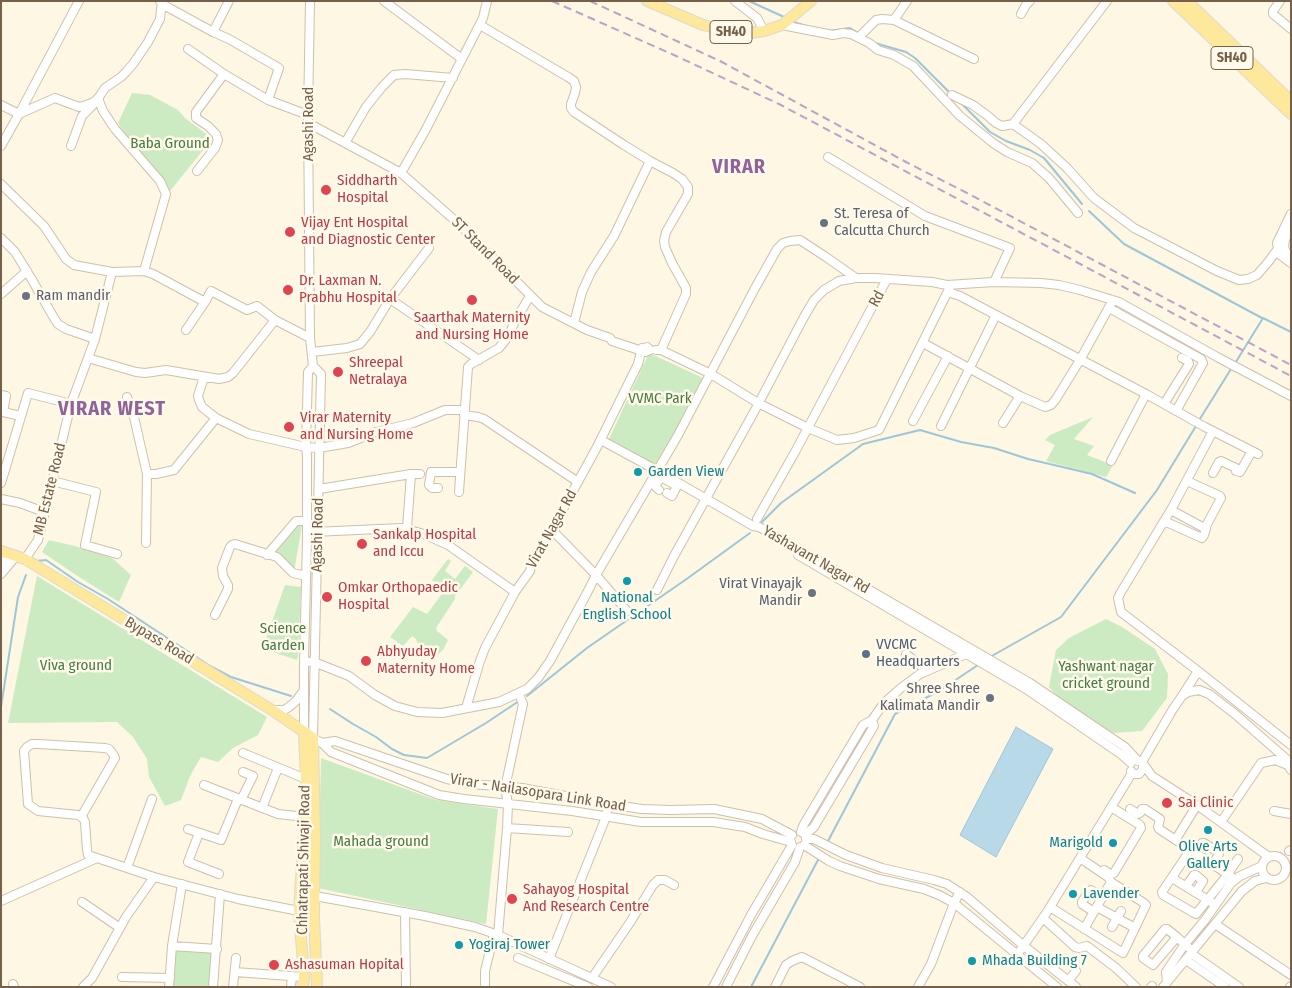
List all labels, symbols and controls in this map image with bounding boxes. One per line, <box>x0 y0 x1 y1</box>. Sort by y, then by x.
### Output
road number: SH40 <box>710 21 752 44</box>
road number: SH40 <box>1211 46 1253 70</box>
street label: Agashi Road <box>300 87 318 161</box>
park label: Baba Ground <box>130 135 210 153</box>
district label: VIRAR <box>711 155 767 179</box>
place label: Siddharth Hospital <box>337 172 398 207</box>
marker: Siddharth Hospital <box>319 183 333 197</box>
place label: St. Teresa of Calcutta Church <box>834 205 930 240</box>
place label: Vijay Ent Hospital and Diagnostic Center <box>301 214 435 249</box>
street label: ST Stand Road <box>448 214 522 288</box>
marker: St. Teresa of Calcutta Church <box>818 217 830 229</box>
marker: Vijay Ent Hospital and Diagnostic Center <box>283 225 297 239</box>
place label: Dr. Laxman N. Prabhu Hospital <box>299 272 397 307</box>
marker: Dr. Laxman N. Prabhu Hospital <box>281 283 295 297</box>
place label: Ram mandir <box>36 287 110 305</box>
street label: Rd <box>865 288 889 310</box>
marker: Ram mandir <box>20 290 32 302</box>
marker: Saarthak Maternity and Nursing Home <box>465 293 479 307</box>
place label: Saarthak Maternity and Nursing Home <box>414 309 530 344</box>
place label: Shreepal Netralaya <box>349 354 407 389</box>
marker: Shreepal Netralaya <box>331 365 345 379</box>
park label: VVMC Park <box>628 390 692 408</box>
district label: VIRAR WEST <box>57 397 167 421</box>
place label: Virar Maternity and Nursing Home <box>300 409 413 444</box>
marker: Virar Maternity and Nursing Home <box>282 420 296 434</box>
street label: MB Estate Road <box>30 441 70 537</box>
place label: Garden View <box>648 463 724 481</box>
marker: Garden View <box>632 466 644 478</box>
street label: Virat Nagar Rd <box>523 487 581 571</box>
street label: Agashi Road <box>308 498 328 572</box>
street label: Yashavant Nagar Rd <box>759 522 873 598</box>
place label: Sankalp Hospital and Iccu <box>373 526 476 561</box>
marker: Sankalp Hospital and Iccu <box>355 537 369 551</box>
marker: National English School <box>621 575 633 587</box>
place label: Virat Vinayajk Mandir <box>719 575 802 610</box>
place label: Omkar Orthopaedic Hospital <box>338 579 458 614</box>
marker: Virat Vinayajk Mandir <box>806 587 818 599</box>
place label: National English School <box>583 589 671 624</box>
marker: Omkar Orthopaedic Hospital <box>320 590 334 604</box>
street label: Bypass Road <box>121 613 197 669</box>
park label: Science Garden <box>260 620 306 655</box>
place label: VVCMC Headquarters <box>876 636 960 671</box>
place label: Abhyuday Maternity Home <box>377 643 475 678</box>
marker: VVCMC Headquarters <box>860 648 872 660</box>
marker: Abhyuday Maternity Home <box>359 654 373 668</box>
park label: Viva ground <box>40 657 112 675</box>
park label: Yashwant nagar cricket ground <box>1058 658 1154 693</box>
place label: Shree Shree Kalimata Mandir <box>880 680 980 715</box>
marker: Shree Shree Kalimata Mandir <box>984 692 996 704</box>
street label: Virar - Nailasopara Link Road <box>449 770 627 816</box>
street label: Chhatrapati Shivaji Road <box>294 785 314 935</box>
place label: Sai Clinic <box>1178 794 1233 812</box>
marker: Sai Clinic <box>1160 796 1174 810</box>
marker: Olive Arts Gallery <box>1202 824 1214 836</box>
park label: Mahada ground <box>333 833 429 851</box>
place label: Marigold <box>1049 834 1103 852</box>
marker: Marigold <box>1107 837 1119 849</box>
place label: Olive Arts Gallery <box>1178 838 1238 873</box>
place label: Sahayog Hospital And Research Centre <box>523 881 649 916</box>
place label: Lavender <box>1083 885 1139 903</box>
marker: Lavender <box>1067 888 1079 900</box>
marker: Sahayog Hospital And Research Centre <box>505 892 519 906</box>
place label: Yogiraj Tower <box>469 936 550 954</box>
marker: Yogiraj Tower <box>453 939 465 951</box>
place label: Mhada Building 7 <box>982 952 1087 970</box>
marker: Mhada Building 7 <box>966 955 978 967</box>
place label: Ashasuman Hopital <box>285 956 404 974</box>
marker: Ashasuman Hopital <box>267 958 281 972</box>

